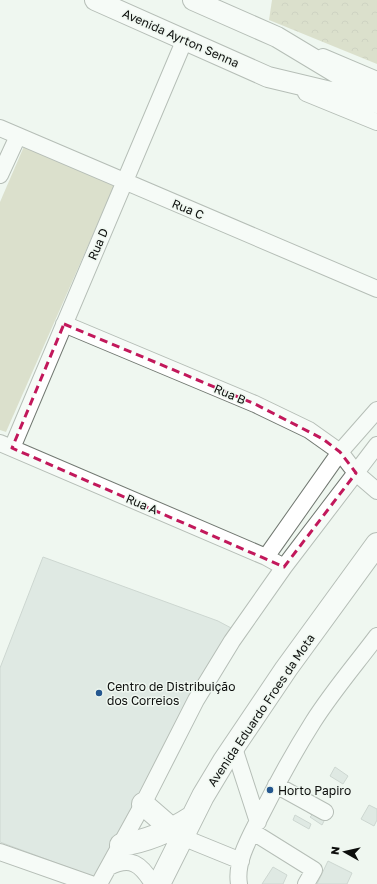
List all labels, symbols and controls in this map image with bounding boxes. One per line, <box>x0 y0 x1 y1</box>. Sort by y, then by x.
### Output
street label: Avenida Ayrton Senna <box>120 6 242 70</box>
street label: Rua C <box>170 196 206 222</box>
street label: Rua D <box>85 226 111 262</box>
street label: Rua B <box>212 381 248 407</box>
street label: Rua A <box>124 491 160 517</box>
street label: Avenida Eduardo Froes da Mota <box>204 631 318 789</box>
place label: Centro de Distribuição dos Correios <box>107 679 235 708</box>
marker: Centro de Distribuição dos Correios <box>94 688 104 698</box>
place label: Horto Papiro <box>278 783 351 798</box>
marker: Horto Papiro <box>265 785 275 795</box>
north arrow <box>325 832 365 872</box>
text: N <box>328 845 342 856</box>

